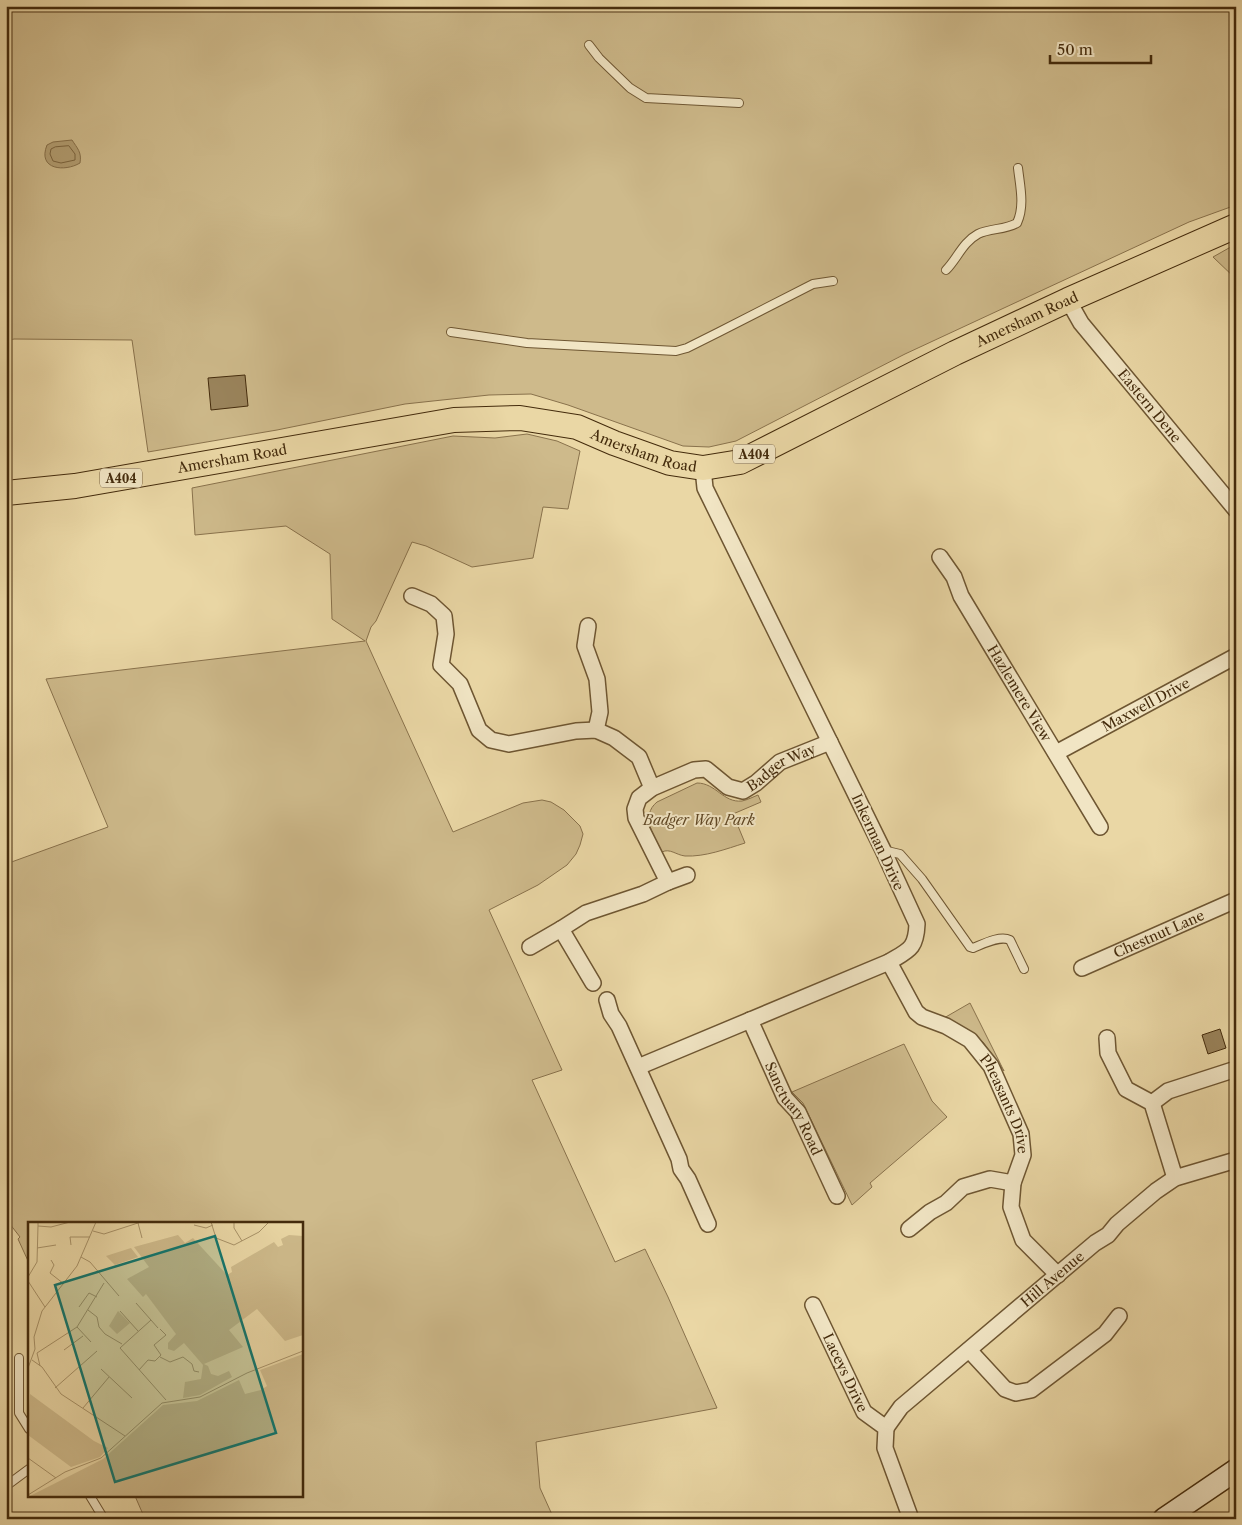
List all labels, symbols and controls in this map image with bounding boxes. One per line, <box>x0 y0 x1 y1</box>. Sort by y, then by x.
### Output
scale bar <box>1050 32 1151 64</box>
text: 50 m <box>1057 40 1093 59</box>
street label: Amersham Road <box>972 287 1081 351</box>
street label: Eastern Dene <box>1114 365 1185 446</box>
street label: Amersham Road <box>587 425 698 476</box>
street label: Amersham Road <box>175 440 289 477</box>
road number: A404 <box>733 444 775 464</box>
road number: A404 <box>100 468 142 488</box>
street label: Hazlemere View <box>983 641 1056 745</box>
street label: Maxwell Drive <box>1099 674 1193 736</box>
street label: Badger Way <box>743 740 818 796</box>
street label: Inkerman Drive <box>848 791 908 893</box>
park label: Badger Way Park <box>642 811 755 829</box>
street label: Chestnut Lane <box>1111 906 1207 962</box>
street label: Pheasants Drive <box>976 1050 1032 1154</box>
street label: Sanctuary Road <box>761 1059 826 1159</box>
inset map <box>28 1222 302 1498</box>
street label: Hill Avenue <box>1017 1247 1088 1311</box>
street label: Laceys Drive <box>819 1330 872 1415</box>

